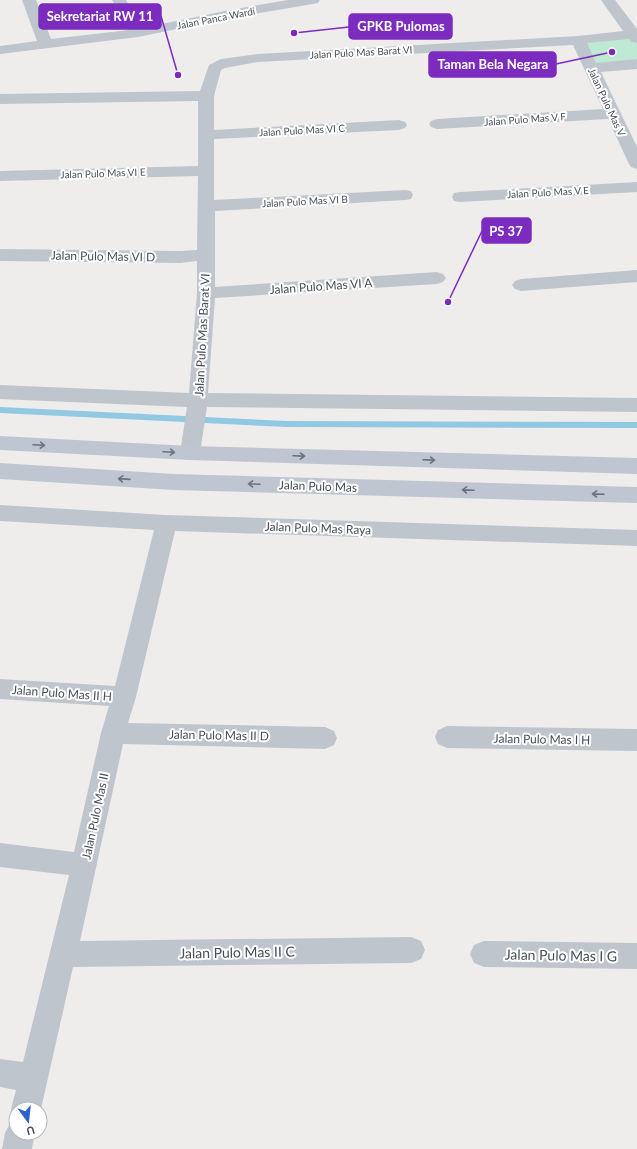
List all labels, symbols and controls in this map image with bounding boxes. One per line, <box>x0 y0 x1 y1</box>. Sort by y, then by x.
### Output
callout: Sekretariat RW 11 <box>39 4 161 29</box>
street label: Jalan Panca Wardi <box>176 5 256 31</box>
text: Sekretariat RW 11 <box>47 8 153 24</box>
callout: GPKB Pulomas <box>349 14 452 39</box>
text: GPKB Pulomas <box>357 18 445 34</box>
street label: Jalan Pulo Mas Barat VI <box>309 43 413 61</box>
callout: Taman Bela Negara <box>429 52 556 77</box>
text: Taman Bela Negara <box>438 56 548 72</box>
street label: Jalan Pulo Mas V <box>586 66 628 138</box>
street label: Jalan Pulo Mas V F <box>484 110 567 128</box>
street label: Jalan Pulo Mas VI C <box>259 122 346 138</box>
street label: Jalan Pulo Mas VI E <box>60 166 146 180</box>
street label: Jalan Pulo Mas V E <box>507 184 589 200</box>
street label: Jalan Pulo Mas VI B <box>262 193 348 209</box>
callout: PS 37 <box>482 218 531 243</box>
text: PS 37 <box>489 223 523 239</box>
street label: Jalan Pulo Mas VI D <box>51 248 155 264</box>
street label: Jalan Pulo Mas Barat VI <box>191 273 213 397</box>
street label: Jalan Pulo Mas VI A <box>269 275 374 297</box>
one-way arrow <box>32 441 45 448</box>
one-way arrow <box>162 448 175 456</box>
one-way arrow <box>292 452 305 460</box>
one-way arrow <box>422 456 435 464</box>
one-way arrow <box>118 475 131 483</box>
street label: Jalan Pulo Mas <box>279 477 357 495</box>
one-way arrow <box>248 480 261 488</box>
one-way arrow <box>462 486 475 494</box>
one-way arrow <box>592 490 605 498</box>
street label: Jalan Pulo Mas Raya <box>265 519 371 537</box>
street label: Jalan Pulo Mas II H <box>12 682 112 704</box>
street label: Jalan Pulo Mas II D <box>169 727 269 743</box>
street label: Jalan Pulo Mas I H <box>494 731 590 747</box>
street label: Jalan Pulo Mas II <box>79 771 111 861</box>
street label: Jalan Pulo Mas II C <box>179 942 295 962</box>
street label: Jalan Pulo Mas I G <box>505 946 617 964</box>
north arrow <box>8 1101 48 1141</box>
text: U <box>25 1124 36 1138</box>

